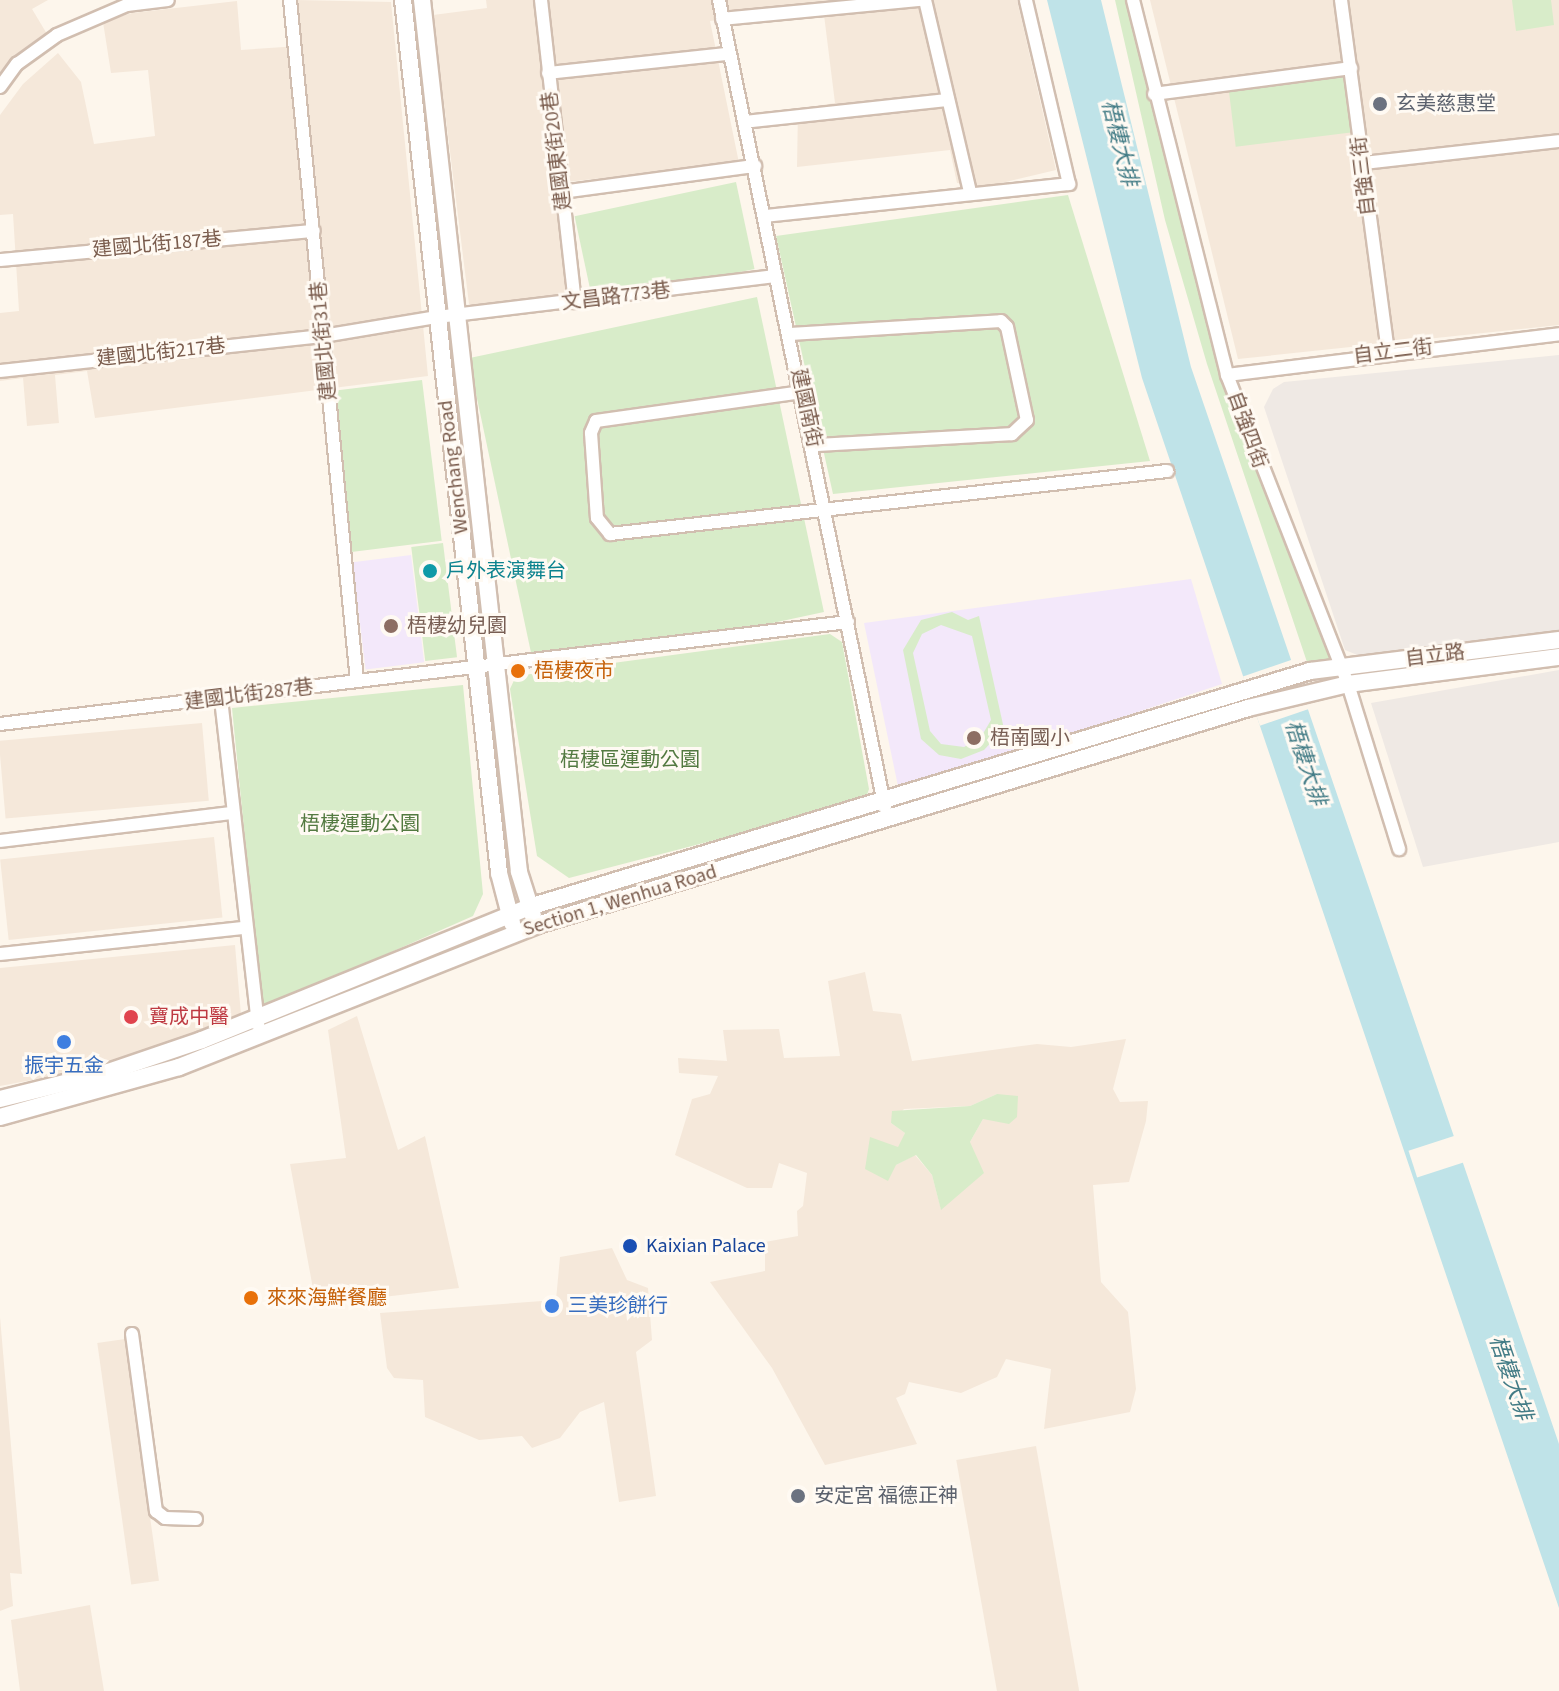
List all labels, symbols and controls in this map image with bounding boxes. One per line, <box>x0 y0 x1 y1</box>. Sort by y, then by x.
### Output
street label: 建國東街20巷 <box>538 90 576 212</box>
place label: 玄美慈惠堂 <box>1396 92 1496 116</box>
marker: 玄美慈惠堂 <box>1371 95 1389 113</box>
water label: 梧棲大排 <box>1096 97 1142 189</box>
street label: 自強三街 <box>1347 135 1381 217</box>
street label: 建國北街187巷 <box>91 227 223 263</box>
street label: 文昌路773巷 <box>560 278 672 316</box>
street label: 建國北街31巷 <box>307 280 341 402</box>
street label: 建國北街217巷 <box>95 334 227 372</box>
street label: 自立二街 <box>1352 335 1434 369</box>
street label: 建國南街 <box>786 366 826 450</box>
street label: 自強四街 <box>1222 388 1272 472</box>
street label: Wenchang Road <box>434 399 474 535</box>
place label: 戶外表演舞台 <box>446 559 566 583</box>
marker: 戶外表演舞台 <box>421 562 439 580</box>
place label: 梧棲幼兒園 <box>407 614 507 638</box>
marker: 梧棲幼兒園 <box>382 617 400 635</box>
street label: 自立路 <box>1404 640 1466 672</box>
place label: 梧棲夜市 <box>534 659 614 683</box>
marker: 梧棲夜市 <box>509 662 527 680</box>
street label: 建國北街287巷 <box>183 675 315 715</box>
water label: 梧棲大排 <box>1279 717 1331 809</box>
place label: 梧南國小 <box>990 726 1070 750</box>
marker: 梧南國小 <box>965 729 983 747</box>
park label: 梧棲區運動公園 <box>560 748 700 772</box>
park label: 梧棲運動公園 <box>300 812 420 836</box>
street label: Section 1, Wenhua Road <box>520 860 720 942</box>
place label: 寶成中醫 <box>149 1005 229 1029</box>
marker: 寶成中醫 <box>120 1006 142 1028</box>
marker: 振宇五金 <box>55 1033 73 1051</box>
place label: 振宇五金 <box>24 1054 104 1078</box>
place label: Kaixian Palace <box>646 1234 766 1258</box>
marker: Kaixian Palace <box>621 1237 639 1255</box>
place label: 來來海鮮餐廳 <box>267 1286 387 1310</box>
marker: 來來海鮮餐廳 <box>242 1289 260 1307</box>
place label: 三美珍餅行 <box>568 1294 668 1318</box>
marker: 三美珍餅行 <box>543 1297 561 1315</box>
water label: 梧棲大排 <box>1483 1332 1537 1424</box>
place label: 安定宮 福德正神 <box>814 1484 958 1508</box>
marker: 安定宮 福德正神 <box>789 1487 807 1505</box>

